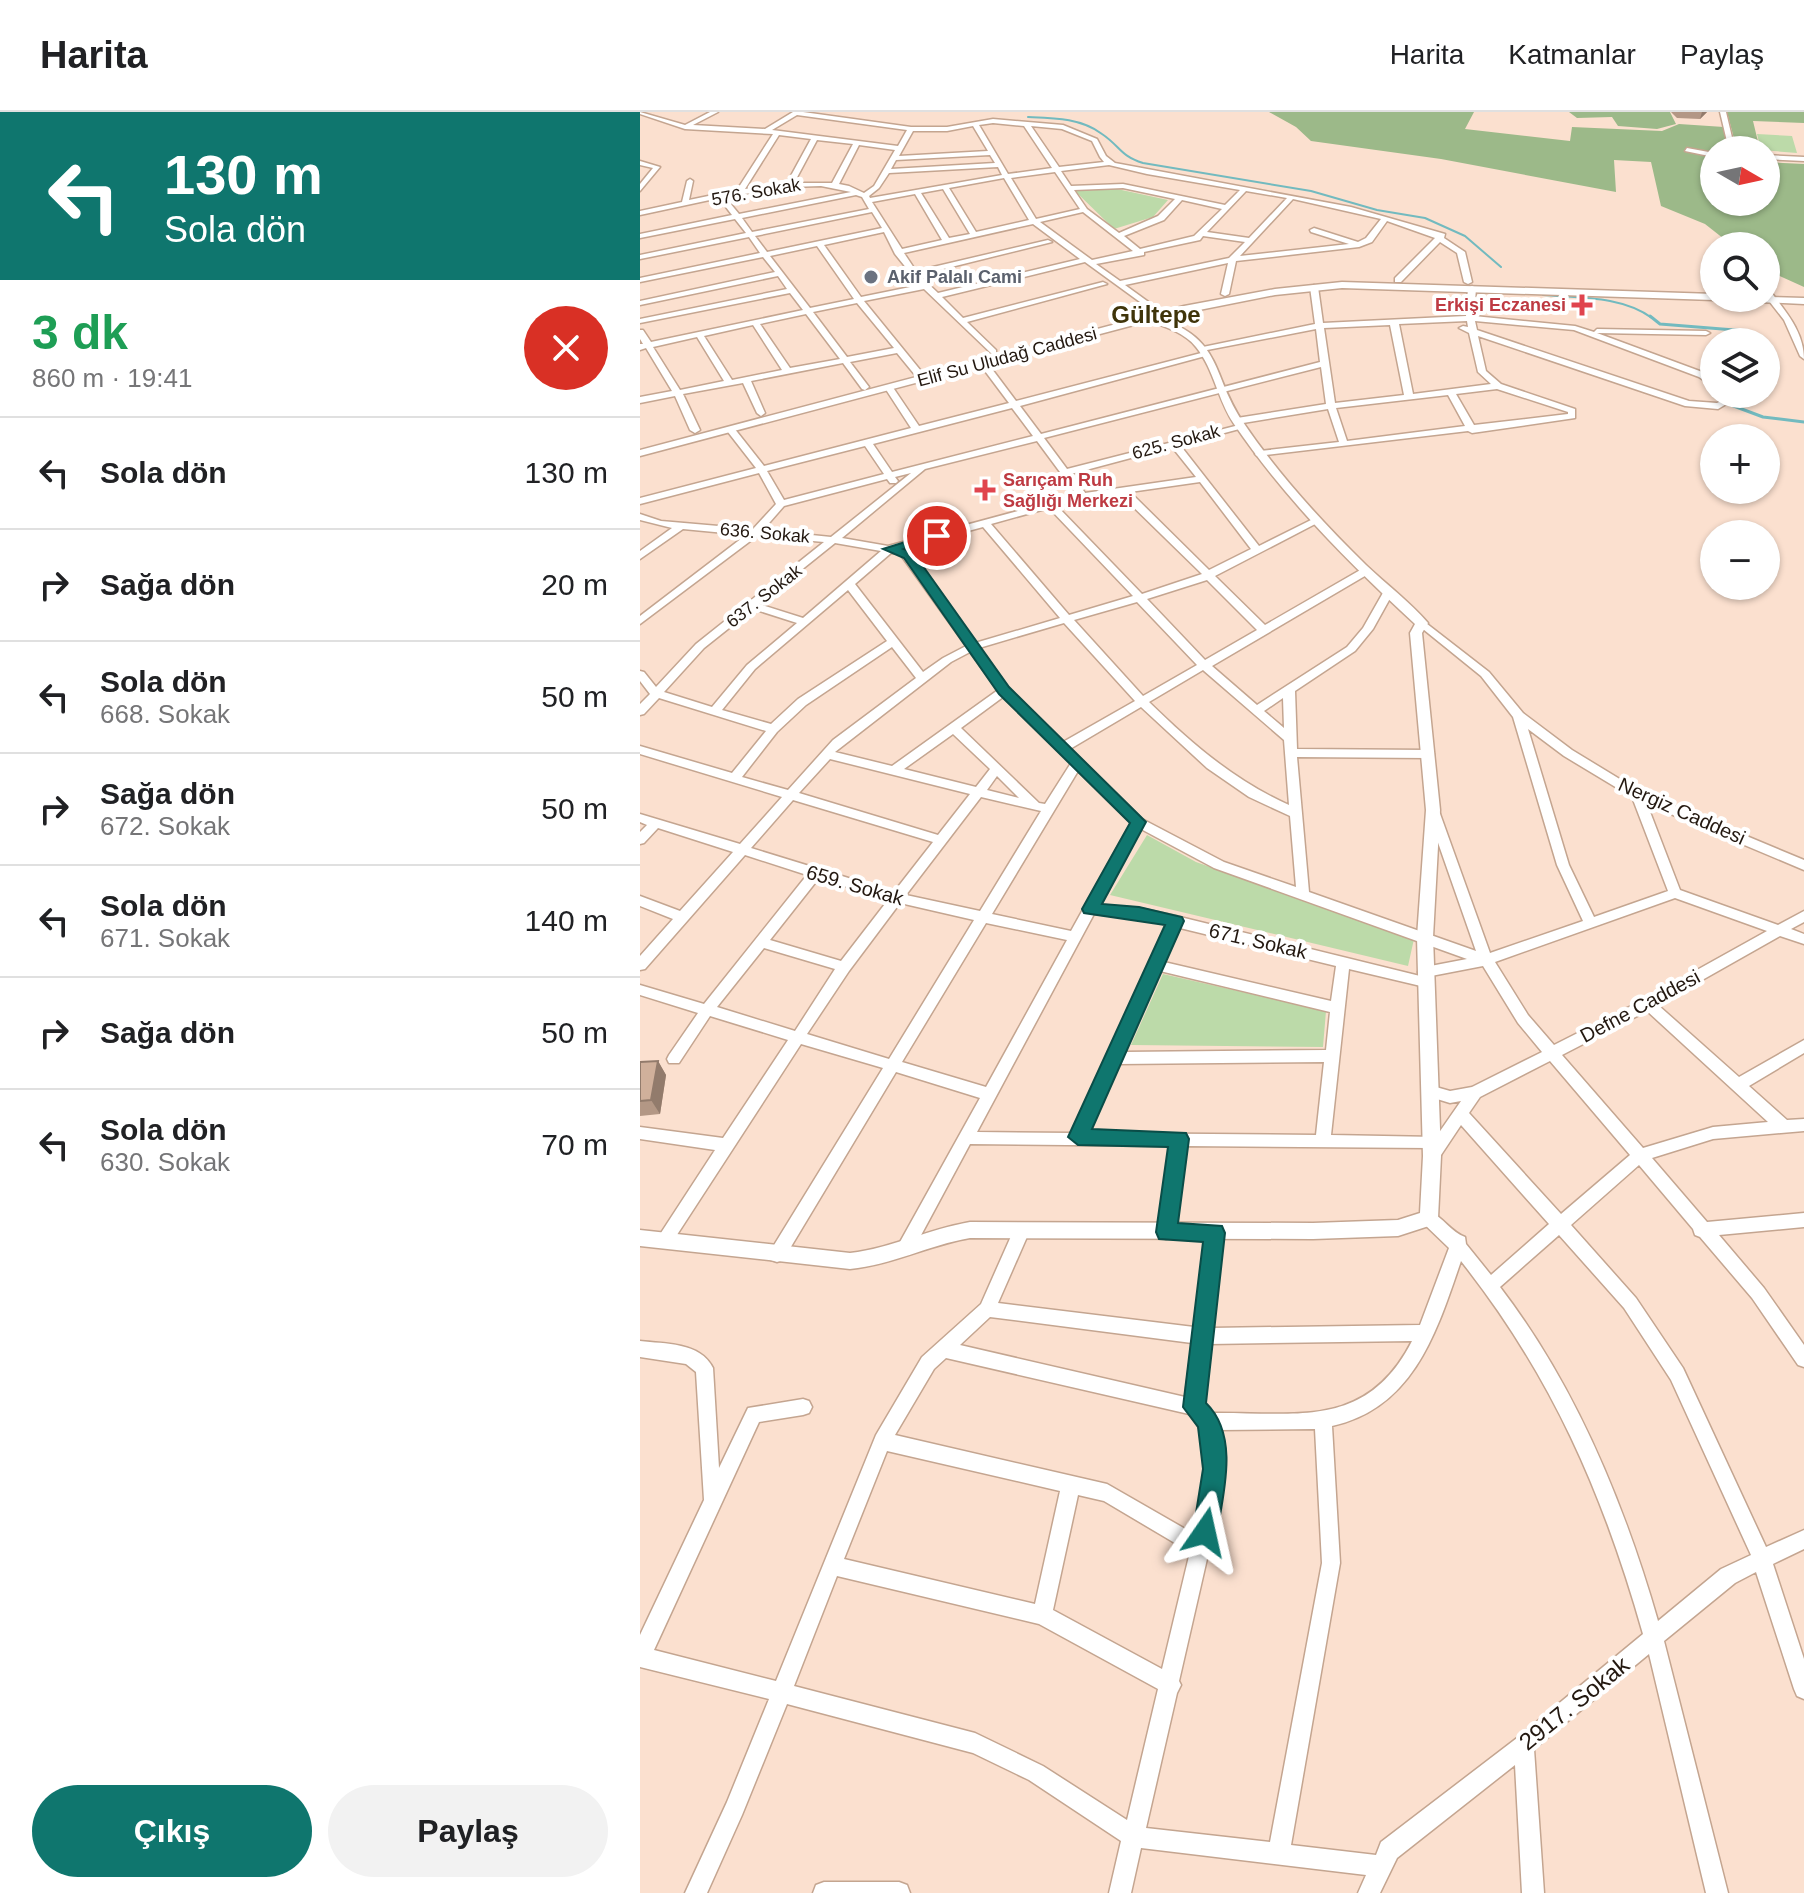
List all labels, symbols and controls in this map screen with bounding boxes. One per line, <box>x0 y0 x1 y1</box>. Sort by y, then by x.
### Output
text: Harita <box>40 34 148 76</box>
text: Harita <box>1390 39 1464 70</box>
text: Katmanlar <box>1508 39 1636 70</box>
text: Paylaş <box>1680 39 1764 70</box>
north arrow <box>1700 136 1780 216</box>
map controls <box>1700 136 1780 600</box>
text: 130 m <box>164 143 323 206</box>
icon: left <box>32 144 136 248</box>
street label: 576. Sokak <box>710 174 803 210</box>
text: Sola dön <box>164 209 306 250</box>
button: search <box>1700 232 1780 312</box>
place label: Akif Palalı Cami <box>887 267 1022 287</box>
marker: Akif Palalı Cami <box>862 268 880 286</box>
place label: Erkişi Eczanesi <box>1435 295 1566 315</box>
marker: Erkişi Eczanesi <box>1573 296 1591 314</box>
district label: Gültepe <box>1111 301 1201 328</box>
text: 3 dk <box>32 306 128 359</box>
button: close <box>524 306 608 390</box>
street label: Elif Su Uludağ Caddesi <box>915 323 1099 391</box>
button: layers <box>1700 328 1780 408</box>
text: 860 m · 19:41 <box>32 363 192 393</box>
street label: 625. Sokak <box>1130 420 1223 463</box>
button: + <box>1700 424 1780 504</box>
icon: left <box>32 451 76 495</box>
text: Sola dön <box>100 456 227 489</box>
text: 130 m <box>525 456 608 489</box>
place label: Sarıçam Ruh Sağlığı Merkezi <box>1003 470 1133 511</box>
marker: Sarıçam Ruh Sağlığı Merkezi <box>974 479 996 501</box>
pin <box>903 502 971 570</box>
icon: arrive <box>915 514 959 558</box>
street label: 636. Sokak <box>719 519 812 547</box>
button: − <box>1700 520 1780 600</box>
street label: 637. Sokak <box>722 560 806 632</box>
icon: right <box>32 563 76 607</box>
text: Sağa dön <box>100 568 235 601</box>
text: 20 m <box>541 568 608 601</box>
text: Sola dön <box>100 665 227 698</box>
icon: left <box>32 675 76 719</box>
text: 50 m <box>541 680 608 713</box>
text: 668. Sokak <box>100 699 230 729</box>
street label: Nergiz Caddesi <box>1615 773 1749 849</box>
text: Sağa dön <box>100 777 235 810</box>
icon: right <box>32 787 76 831</box>
text: 50 m <box>541 792 608 825</box>
text: 672. Sokak <box>100 811 230 841</box>
street label: 659. Sokak <box>804 861 907 910</box>
text: Sola dön <box>100 889 227 922</box>
icon: left <box>32 899 76 943</box>
text: 140 m <box>525 904 608 937</box>
street label: 671. Sokak <box>1207 919 1310 963</box>
text: 671. Sokak <box>100 923 230 953</box>
street label: Defne Caddesi <box>1576 965 1704 1047</box>
icon: right <box>32 1011 76 1055</box>
text: Sağa dön <box>100 1016 235 1049</box>
text: 50 m <box>541 1016 608 1049</box>
text: Sola dön <box>100 1113 227 1146</box>
icon: left <box>32 1123 76 1167</box>
text: 70 m <box>541 1128 608 1161</box>
text: 630. Sokak <box>100 1147 230 1177</box>
position arrow <box>1163 1490 1247 1574</box>
street label: 2917. Sokak <box>1514 1650 1635 1755</box>
button: Çıkış <box>32 1785 312 1877</box>
button: Paylaş <box>328 1785 608 1877</box>

